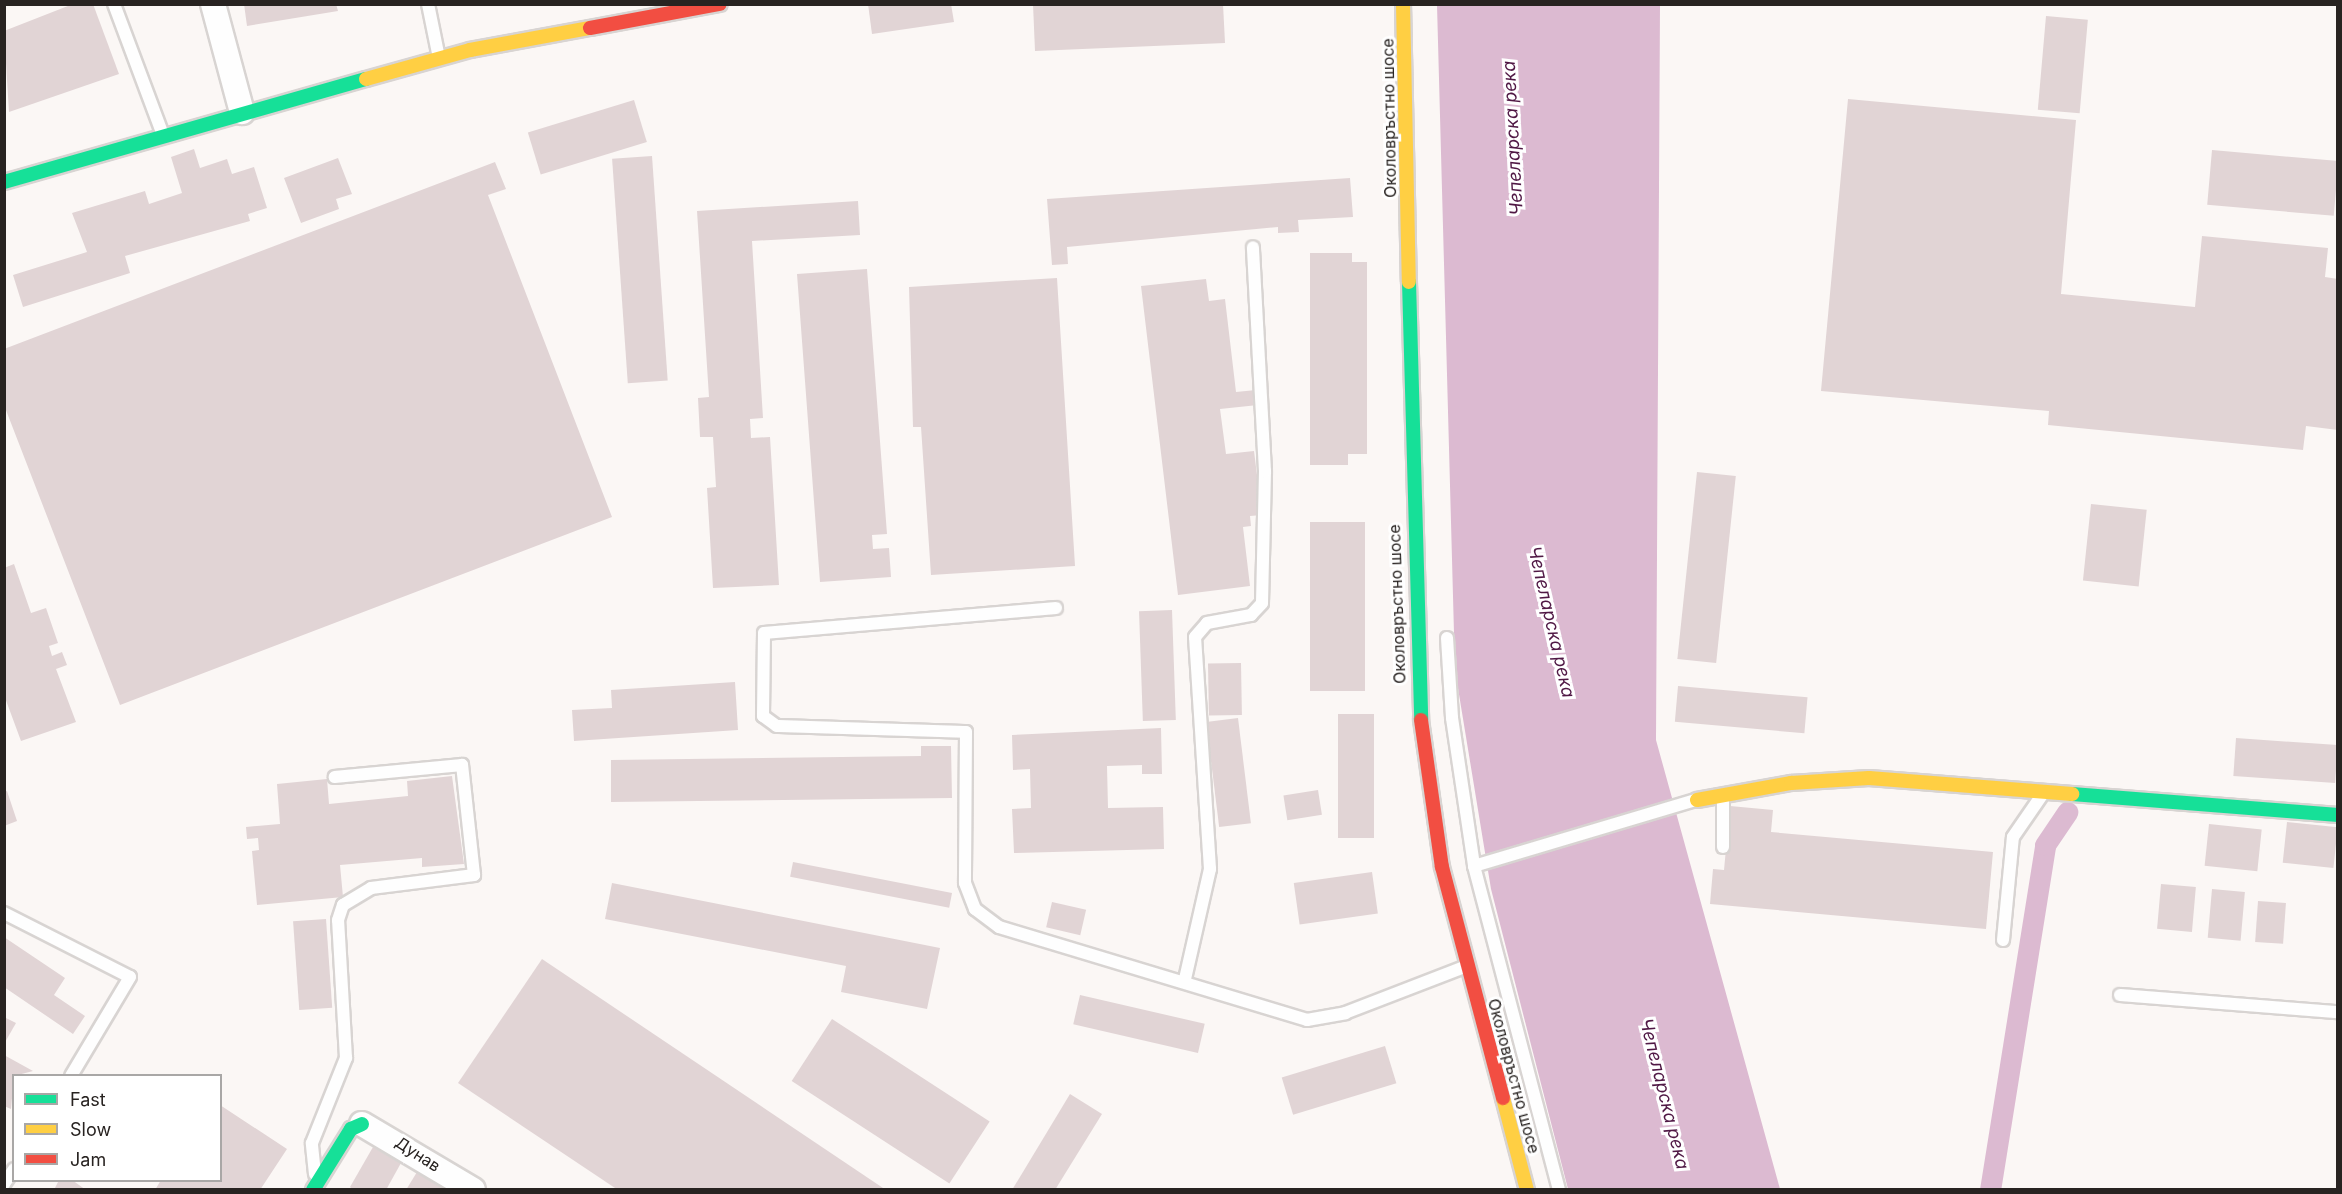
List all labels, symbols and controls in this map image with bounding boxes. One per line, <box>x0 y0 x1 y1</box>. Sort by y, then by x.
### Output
street label: Околовръстно шосе <box>1378 38 1400 198</box>
water label: Чепеларска река <box>1498 60 1528 216</box>
street label: Околовръстно шосе <box>1385 524 1409 684</box>
water label: Чепеларска река <box>1523 544 1579 700</box>
street label: Околовръстно шосе <box>1484 996 1544 1156</box>
water label: Чепеларска река <box>1635 1016 1693 1172</box>
legend <box>12 1074 222 1182</box>
text: Fast <box>70 1089 106 1110</box>
text: Slow <box>70 1119 111 1140</box>
street label: Дунав <box>392 1132 444 1176</box>
text: Jam <box>70 1149 106 1170</box>

